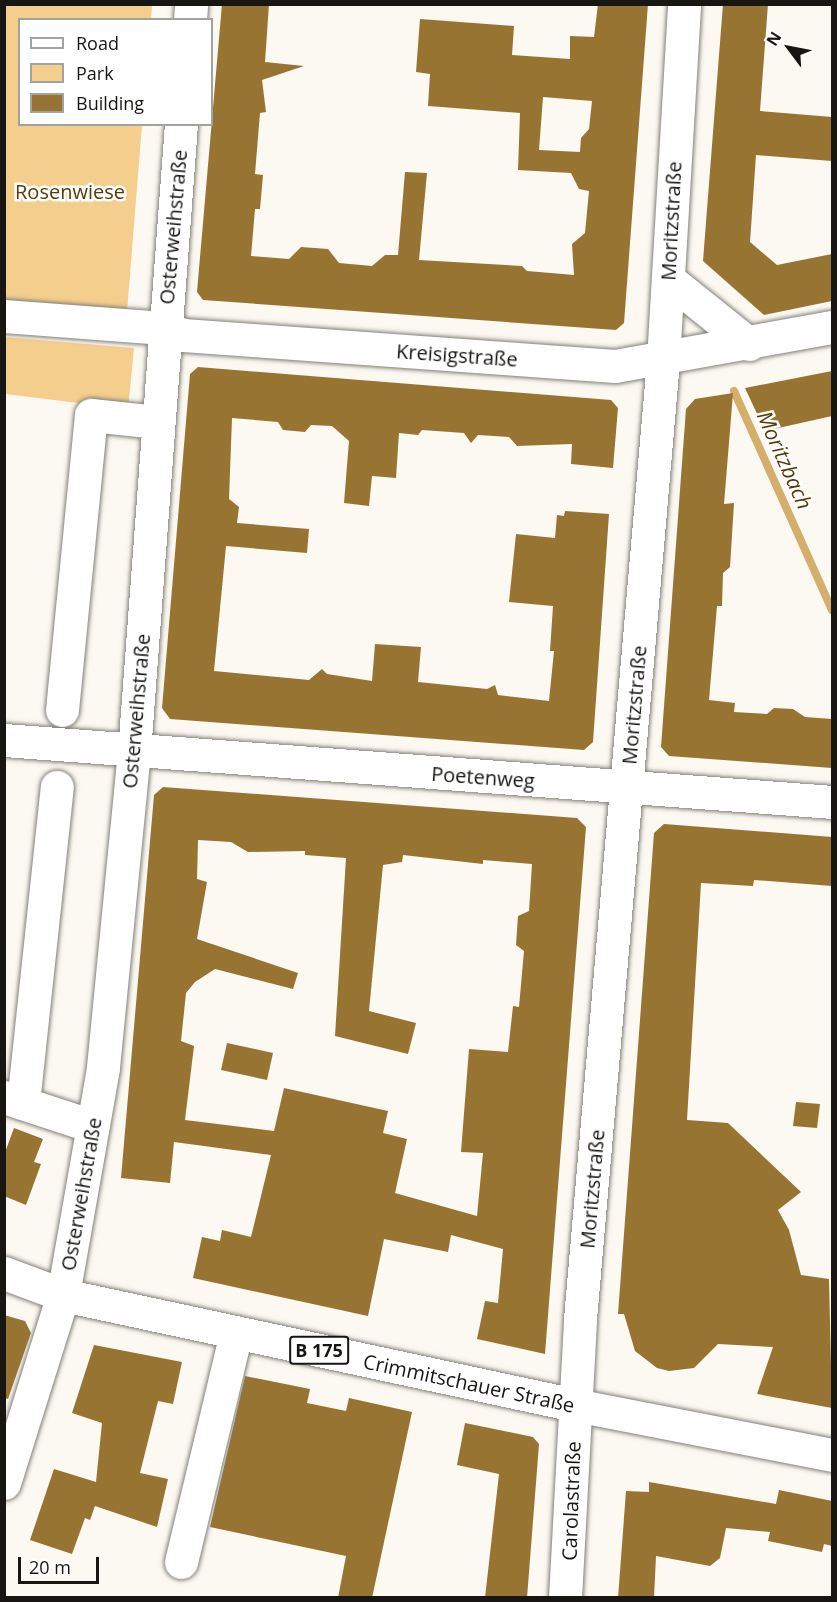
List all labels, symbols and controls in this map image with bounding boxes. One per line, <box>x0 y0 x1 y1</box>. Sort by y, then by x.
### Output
legend <box>18 18 213 126</box>
north arrow <box>759 18 819 78</box>
text: N <box>761 27 787 50</box>
text: Road <box>76 31 119 55</box>
text: Park <box>76 61 114 85</box>
text: Building <box>76 91 144 115</box>
street label: Osterweihstraße <box>154 149 192 305</box>
street label: Moritzstraße <box>656 161 686 281</box>
park label: Rosenwiese <box>15 179 125 203</box>
street label: Kreisigstraße <box>395 339 519 371</box>
water label: Moritzbach <box>752 407 818 513</box>
street label: Osterweihstraße <box>117 633 155 789</box>
street label: Moritzstraße <box>617 644 651 766</box>
street label: Poetenweg <box>431 761 535 793</box>
street label: Osterweihstraße <box>56 1115 106 1273</box>
street label: Moritzstraße <box>575 1128 609 1250</box>
road number: B 175 <box>289 1335 349 1365</box>
street label: Crimmitschauer Straße <box>361 1349 577 1417</box>
street label: Carolastraße <box>557 1441 585 1561</box>
scale bar <box>21 1545 102 1583</box>
text: 20 m <box>29 1555 71 1579</box>

